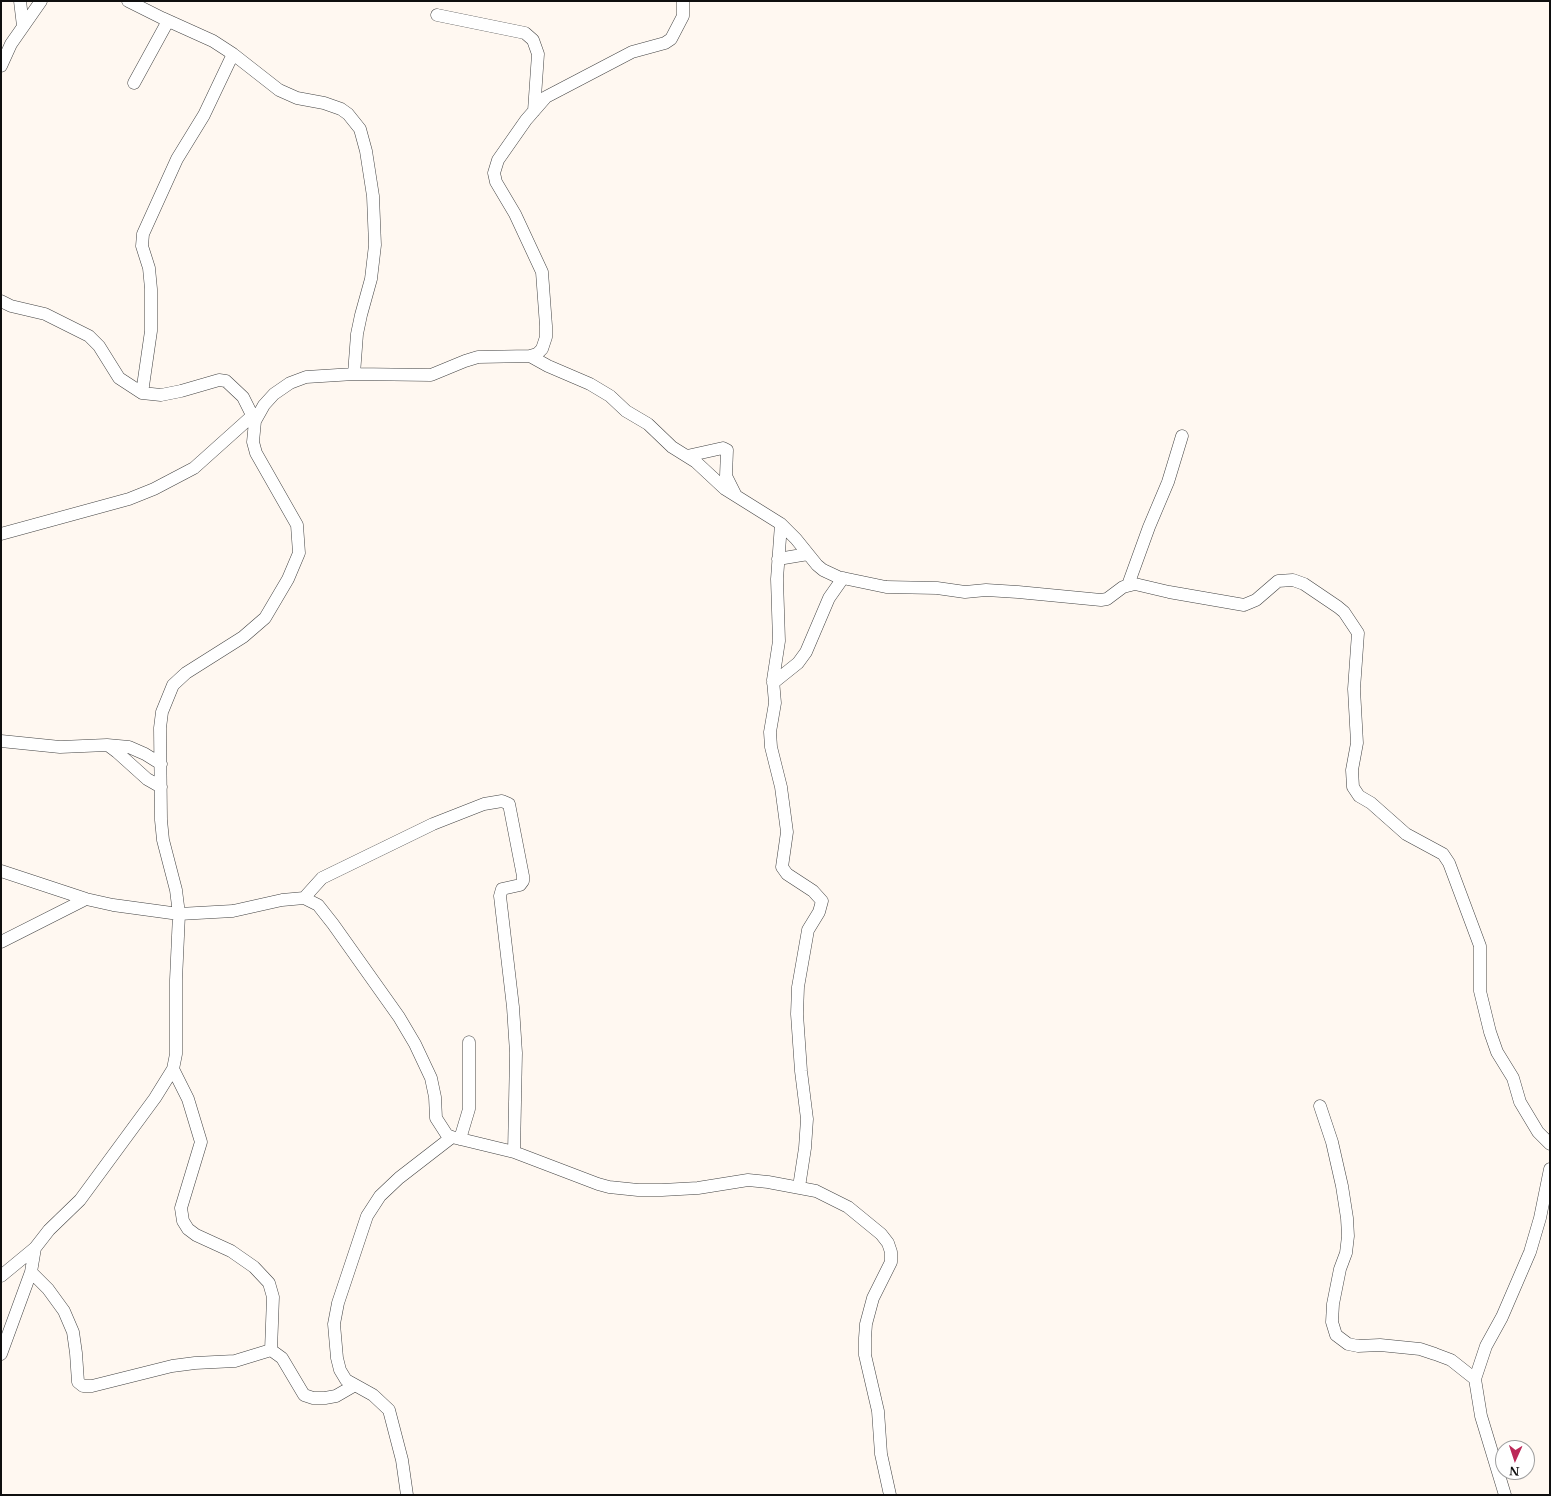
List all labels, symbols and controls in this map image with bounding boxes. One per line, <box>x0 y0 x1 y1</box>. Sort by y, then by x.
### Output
north arrow <box>1495 1440 1535 1480</box>
text: N <box>1509 1464 1520 1478</box>

